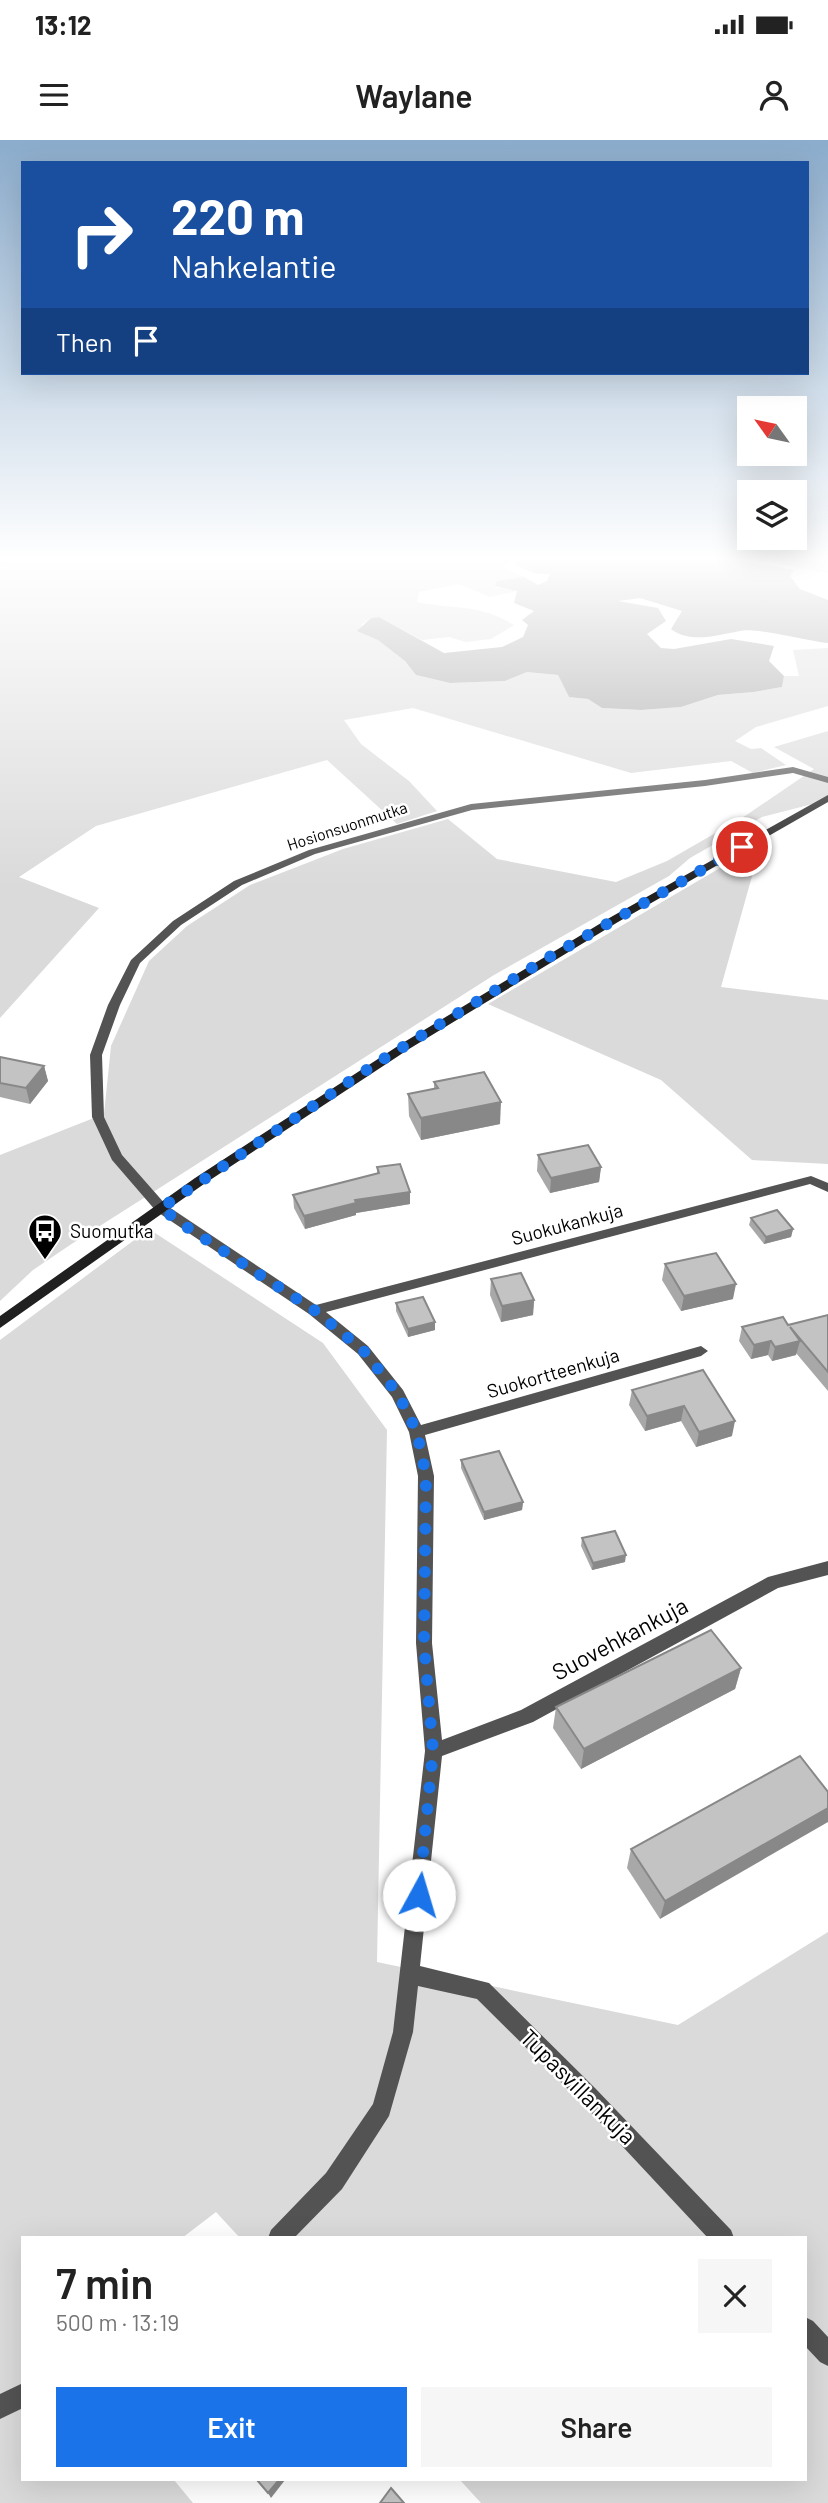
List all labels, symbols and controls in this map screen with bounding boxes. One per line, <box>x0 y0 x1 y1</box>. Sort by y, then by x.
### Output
text: 13:12 <box>35 9 91 40</box>
icon: menu <box>35 76 73 114</box>
text: Waylane <box>355 76 473 114</box>
icon: person <box>755 76 793 114</box>
text: 220 m <box>171 186 305 245</box>
icon: right <box>56 189 147 280</box>
text: Nahkelantie <box>171 246 337 284</box>
icon: arrive <box>127 322 165 360</box>
text: Then <box>56 326 113 357</box>
north arrow <box>737 396 807 466</box>
map controls <box>737 396 807 550</box>
button: layers <box>737 480 807 550</box>
street label: Hosionsuonmutka <box>284 797 410 854</box>
pin <box>712 817 772 877</box>
icon: arrive <box>723 828 761 866</box>
street label: Suokukankuja <box>509 1198 625 1249</box>
bus stop icon: Suomutka <box>26 1212 64 1261</box>
place label: Suomutka <box>70 1219 154 1242</box>
street label: Suokortteenkuja <box>484 1343 622 1402</box>
street label: Suovehkankuja <box>547 1591 692 1686</box>
position arrow <box>382 1858 456 1932</box>
street label: Tupasvillankuja <box>515 2023 642 2150</box>
text: 7 min <box>56 2257 153 2307</box>
button: close <box>698 2259 772 2333</box>
text: 500 m · 13:19 <box>56 2308 179 2336</box>
button: Exit <box>56 2387 407 2467</box>
button: Share <box>421 2387 772 2467</box>

